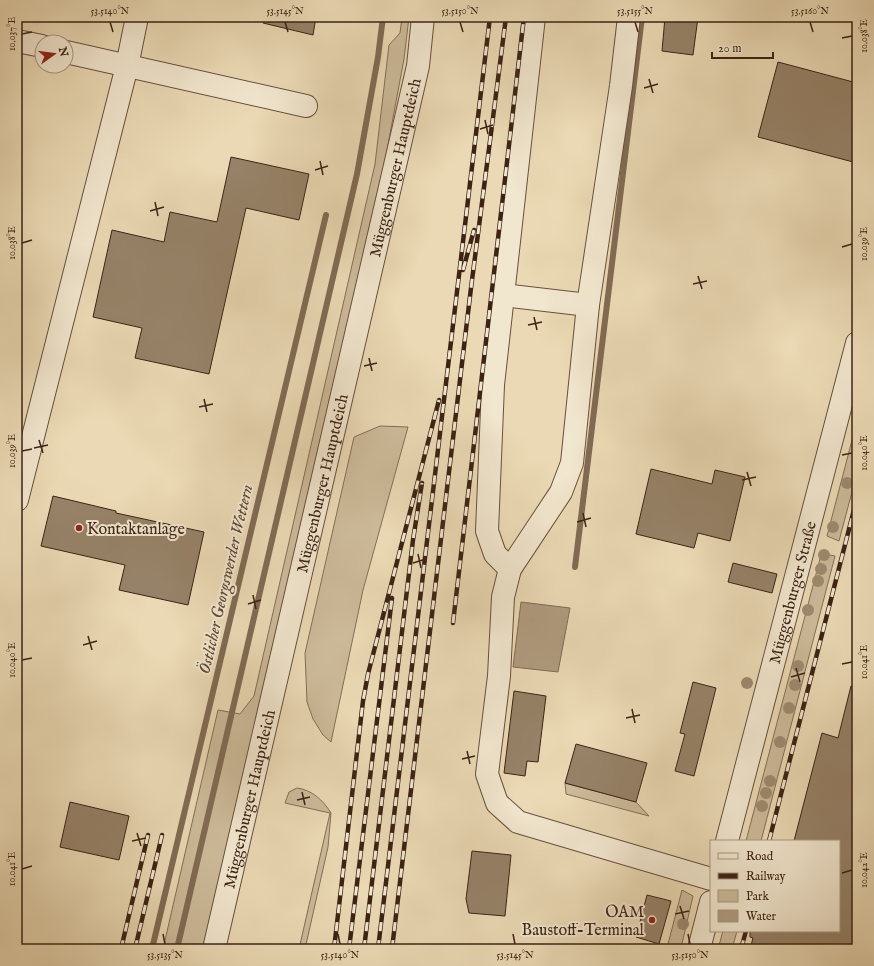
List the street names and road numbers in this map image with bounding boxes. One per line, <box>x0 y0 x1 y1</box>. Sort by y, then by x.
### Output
street label: Müggenburger Hauptdeich <box>366 76 427 259</box>
street label: Müggenburger Hauptdeich <box>293 392 354 575</box>
street label: Müggenburger Straße <box>766 519 822 666</box>
street label: Müggenburger Hauptdeich <box>220 707 281 891</box>

